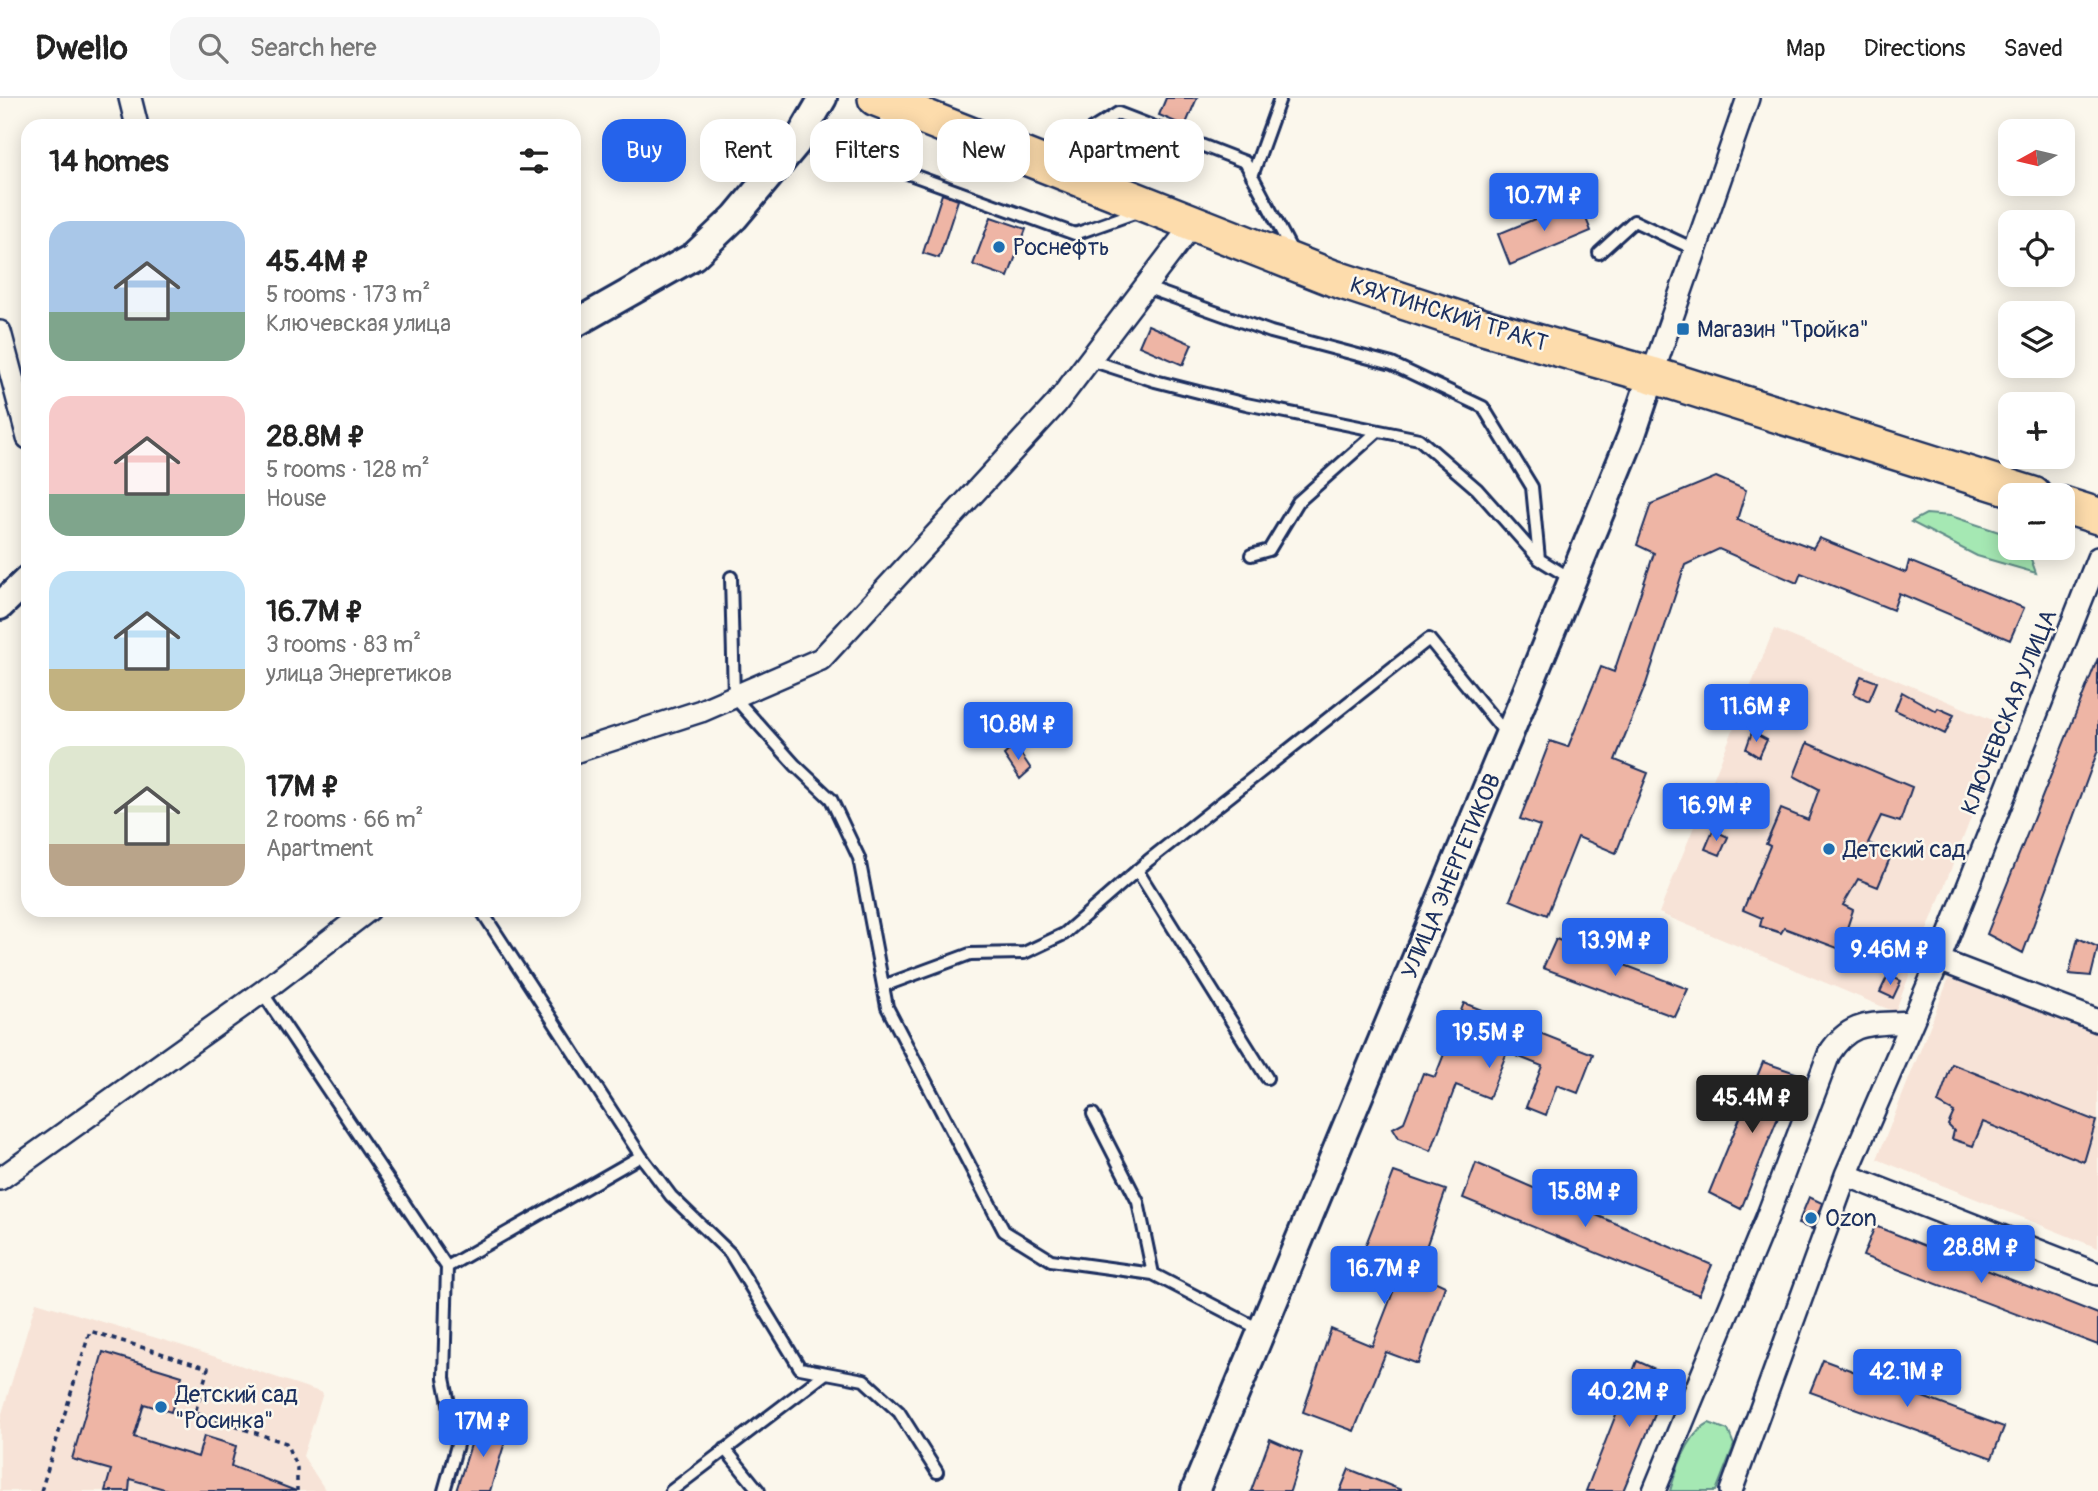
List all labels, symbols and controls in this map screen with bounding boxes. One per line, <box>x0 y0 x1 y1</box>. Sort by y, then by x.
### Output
search box <box>170 17 660 80</box>
text: Dwello <box>35 28 128 69</box>
icon: search <box>194 29 232 67</box>
text: Search here <box>250 32 377 64</box>
text: Map <box>1786 34 1826 63</box>
text: Directions <box>1864 34 1965 63</box>
text: Saved <box>2003 34 2063 63</box>
chip: Buy <box>602 119 686 182</box>
chip: Rent <box>700 119 796 182</box>
chip: Filters <box>810 119 923 182</box>
chip: New <box>937 119 1030 182</box>
chip: Apartment <box>1044 119 1204 182</box>
north arrow <box>1998 119 2076 196</box>
map controls <box>1998 119 2075 560</box>
icon: filters <box>515 142 553 180</box>
text: 14 homes <box>49 143 169 180</box>
pin: 10.7M ₽ <box>1479 174 1609 233</box>
text: 10.7M ₽ <box>1505 181 1583 210</box>
button: locate <box>1998 210 2075 287</box>
place label: Роснефть <box>1013 233 1110 262</box>
marker: Роснефть <box>991 239 1007 255</box>
text: 45.4M ₽ <box>266 243 370 280</box>
icon: home <box>105 249 189 333</box>
street label: КЯХТИНСКИЙ ТРАКТ <box>1347 270 1552 358</box>
text: 5 rooms · 173 m² <box>266 280 430 309</box>
button: layers <box>1998 301 2075 378</box>
text: Ключевская улица <box>266 309 451 338</box>
place label: Магазин "Тройка" <box>1697 315 1869 344</box>
marker: Магазин "Тройка" <box>1675 321 1691 337</box>
button: + <box>1998 392 2075 469</box>
text: 28.8M ₽ <box>266 418 366 455</box>
icon: home <box>105 424 189 508</box>
text: 5 rooms · 128 m² <box>266 455 430 484</box>
button: − <box>1998 483 2075 560</box>
text: House <box>266 484 326 513</box>
text: 16.7M ₽ <box>266 593 364 630</box>
icon: home <box>105 599 189 683</box>
street label: КЛЮЧЕВСКАЯ УЛИЦА <box>1955 605 2063 819</box>
text: 3 rooms · 83 m² <box>266 630 421 659</box>
text: улица Энергетиков <box>266 659 452 688</box>
pin: 11.6M ₽ <box>1691 684 1821 744</box>
text: 11.6M ₽ <box>1720 692 1792 721</box>
pin: 10.8M ₽ <box>953 702 1083 762</box>
text: 10.8M ₽ <box>980 710 1056 739</box>
text: 17M ₽ <box>266 768 340 805</box>
street label: УЛИЦА ЭНЕРГЕТИКОВ <box>1395 769 1507 983</box>
icon: home <box>105 774 189 858</box>
pin: 16.9M ₽ <box>1651 784 1781 843</box>
text: 16.9M ₽ <box>1679 791 1753 820</box>
text: 2 rooms · 66 m² <box>266 805 423 834</box>
text: Apartment <box>266 834 373 863</box>
place label: Детский сад <box>1842 835 1966 864</box>
marker: Детский сад <box>1821 841 1837 857</box>
pin: 13.9M ₽ <box>1550 918 1680 978</box>
text: 13.9M ₽ <box>1578 926 1652 955</box>
pin: 9.46M ₽ <box>1825 928 1955 987</box>
text: 9.46M ₽ <box>1851 935 1929 964</box>
pin: 19.5M ₽ <box>1424 1010 1554 1070</box>
text: 19.5M ₽ <box>1452 1018 1526 1047</box>
pin: 45.4M ₽ <box>1687 1076 1817 1135</box>
text: 45.4M ₽ <box>1712 1083 1792 1112</box>
pin: 15.8M ₽ <box>1520 1170 1650 1229</box>
text: 15.8M ₽ <box>1548 1177 1622 1206</box>
place label: Ozon <box>1825 1204 1877 1233</box>
marker: Ozon <box>1803 1210 1819 1226</box>
pin: 28.8M ₽ <box>1916 1226 2046 1285</box>
text: 28.8M ₽ <box>1943 1233 2019 1262</box>
pin: 16.7M ₽ <box>1319 1246 1449 1306</box>
text: 16.7M ₽ <box>1347 1254 1421 1283</box>
pin: 42.1M ₽ <box>1842 1350 1972 1409</box>
text: 42.1M ₽ <box>1869 1357 1945 1386</box>
pin: 40.2M ₽ <box>1564 1370 1694 1429</box>
text: 40.2M ₽ <box>1588 1377 1670 1406</box>
place label: Детский сад "Росинка" <box>174 1380 298 1435</box>
marker: Детский сад "Росинка" <box>153 1399 169 1415</box>
pin: 17M ₽ <box>434 1400 532 1459</box>
text: 17M ₽ <box>455 1407 511 1436</box>

